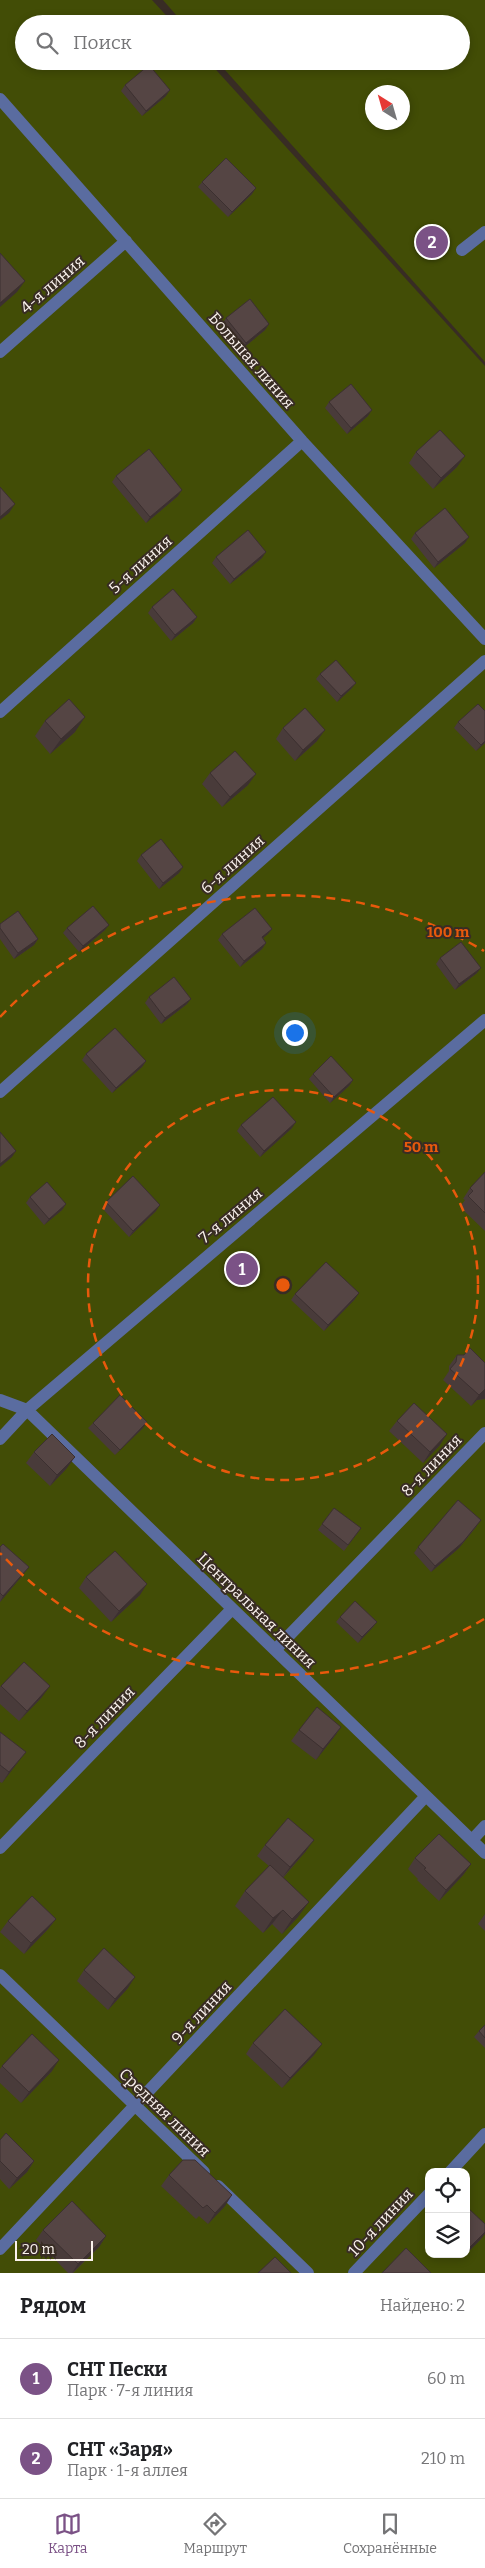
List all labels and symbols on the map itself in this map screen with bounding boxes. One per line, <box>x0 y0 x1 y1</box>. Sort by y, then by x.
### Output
north arrow <box>365 85 410 130</box>
pin: 2 <box>416 223 448 261</box>
street label: 4-я линия <box>16 251 88 317</box>
street label: Большая линия <box>205 308 299 412</box>
street label: 5-я линия <box>105 531 176 598</box>
street label: 6-я линия <box>197 831 268 898</box>
text: 100 m <box>427 923 470 941</box>
your location <box>282 1020 308 1046</box>
text: 50 m <box>404 1138 439 1156</box>
street label: 7-я линия <box>195 1183 266 1247</box>
pin: 1 <box>226 1250 258 1288</box>
centre of rings <box>274 1276 292 1294</box>
street label: 8-я линия <box>397 1430 466 1500</box>
street label: Центральная линия <box>194 1549 320 1672</box>
street label: 8-я линия <box>70 1682 139 1752</box>
street label: 9-я линия <box>168 1977 235 2048</box>
street label: Средняя линия <box>115 2064 214 2161</box>
street label: 10-я линия <box>344 2184 417 2260</box>
scale bar <box>15 2238 92 2261</box>

